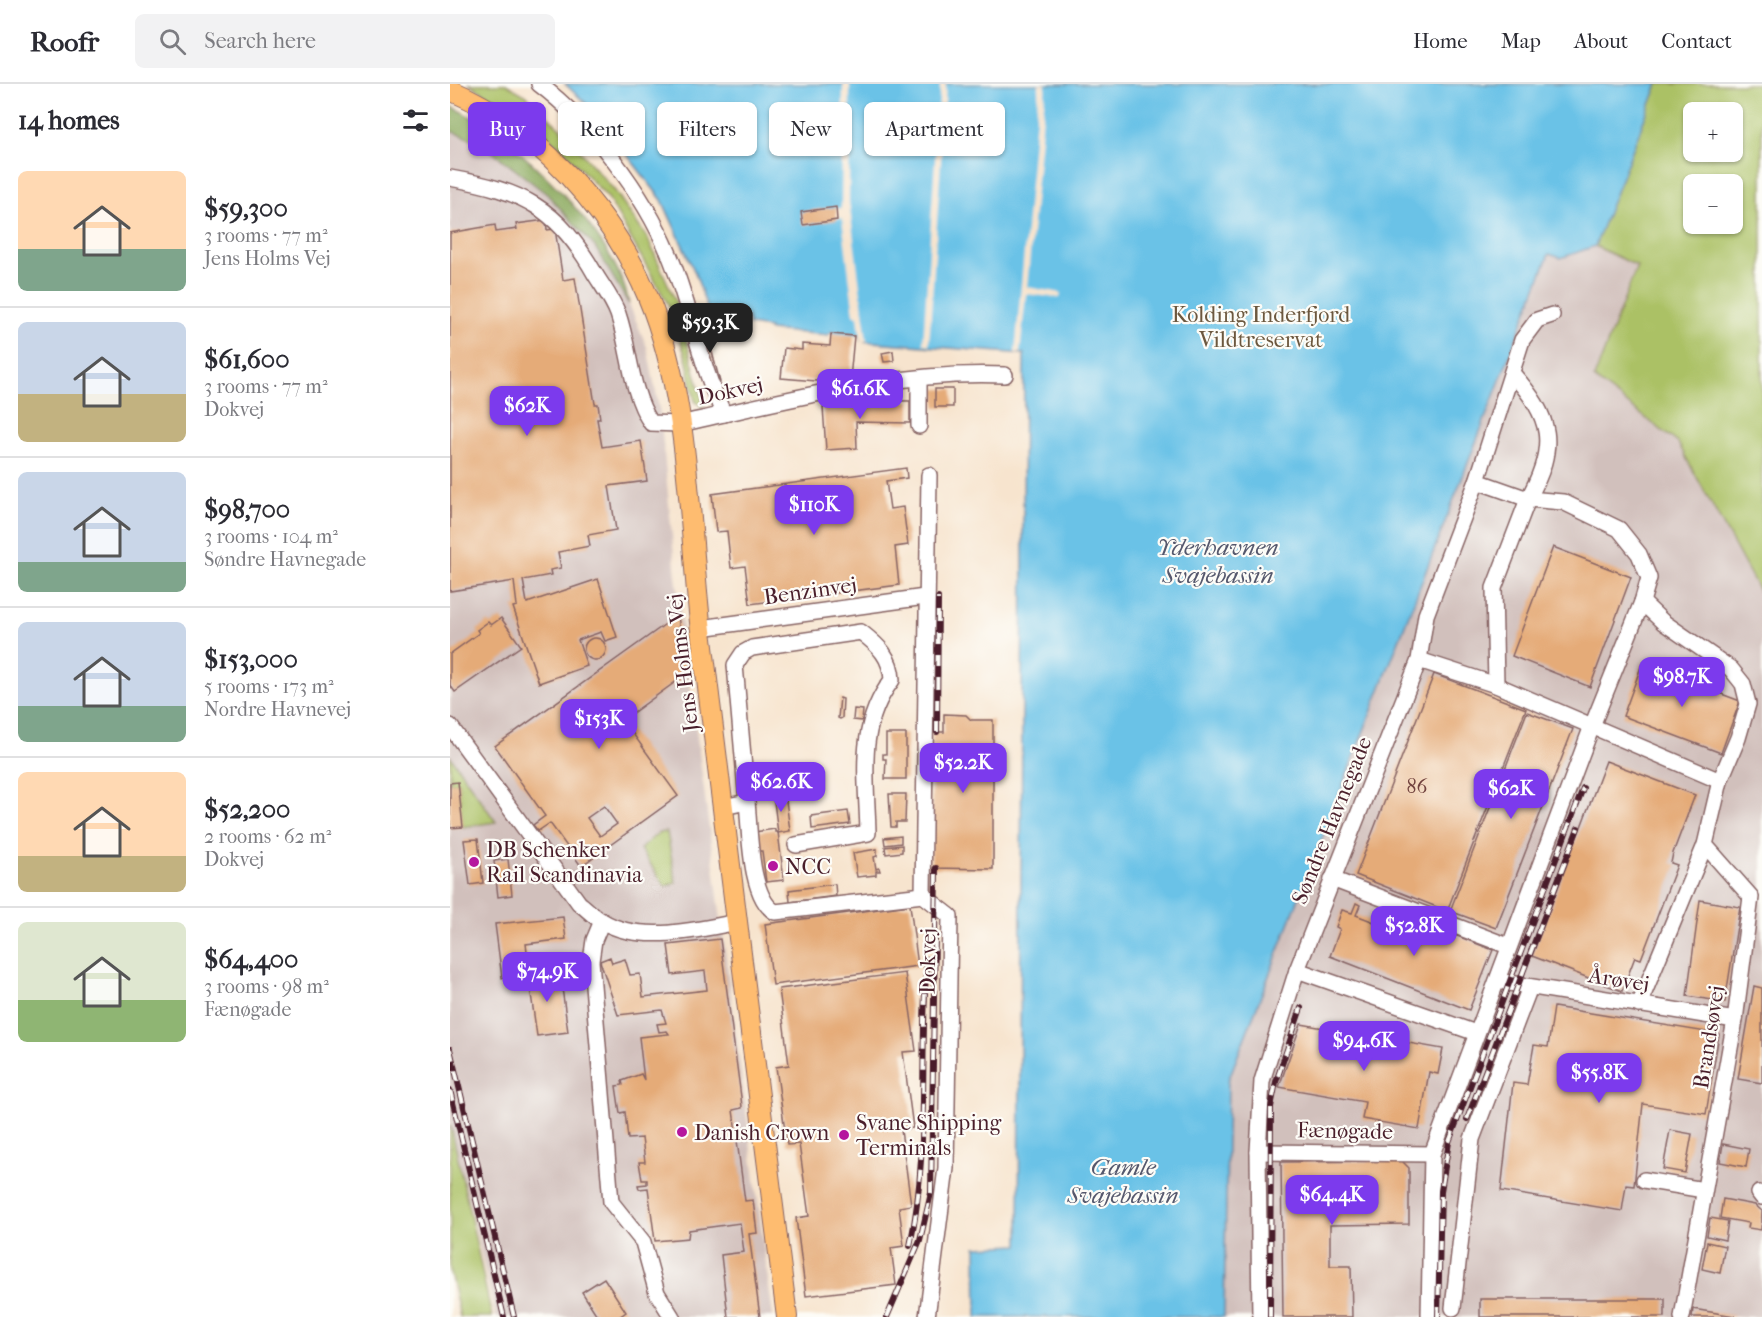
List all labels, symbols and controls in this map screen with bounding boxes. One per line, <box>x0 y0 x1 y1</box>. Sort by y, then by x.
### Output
search box <box>135 14 555 68</box>
text: Roofr <box>30 25 99 58</box>
icon: search <box>156 25 189 58</box>
text: Search here <box>204 28 316 54</box>
text: Home <box>1413 29 1468 53</box>
text: Map <box>1501 29 1541 53</box>
text: About <box>1574 29 1628 53</box>
text: Contact <box>1661 29 1732 53</box>
chip: Buy <box>468 102 546 156</box>
chip: Rent <box>558 102 645 156</box>
chip: Filters <box>657 102 757 156</box>
chip: New <box>769 102 852 156</box>
chip: Apartment <box>864 102 1005 156</box>
map controls <box>1683 102 1743 234</box>
button: + <box>1683 102 1743 162</box>
icon: filters <box>399 104 432 137</box>
text: 14 homes <box>18 105 120 136</box>
button: − <box>1683 174 1743 234</box>
text: $59,300 <box>204 193 288 224</box>
icon: home <box>66 195 138 267</box>
text: 3 rooms · 77 m² <box>204 224 328 247</box>
text: Jens Holms Vej <box>204 247 331 270</box>
park label: Kolding Inderfjord Vildtreservat <box>1172 302 1351 353</box>
pin: $59.3K <box>661 303 759 354</box>
text: $59.3K <box>682 311 738 334</box>
text: $61,600 <box>204 344 290 375</box>
icon: home <box>66 346 138 418</box>
pin: $61.6K <box>811 369 909 420</box>
street label: Dokvej <box>695 371 765 411</box>
text: 3 rooms · 77 m² <box>204 375 328 398</box>
text: $61.6K <box>831 377 889 400</box>
pin: $62K <box>491 386 563 437</box>
text: $62K <box>504 394 550 417</box>
text: Dokvej <box>204 398 264 421</box>
pin: $110K <box>772 485 856 536</box>
text: $110K <box>789 493 839 516</box>
text: $98,700 <box>204 494 290 525</box>
icon: home <box>66 496 138 568</box>
text: 3 rooms · 104 m² <box>204 525 338 548</box>
water label: Yderhavnen Svajebassin <box>1157 533 1279 589</box>
text: Søndre Havnegade <box>204 548 366 571</box>
street label: Benzinvej <box>762 572 858 610</box>
street label: Jens Holms Vej <box>662 592 705 736</box>
text: $153,000 <box>204 644 298 675</box>
icon: home <box>66 646 138 718</box>
pin: $98.7K <box>1633 657 1731 708</box>
text: $98.7K <box>1653 665 1711 688</box>
text: 5 rooms · 173 m² <box>204 675 334 698</box>
text: Nordre Havnevej <box>204 698 351 721</box>
pin: $153K <box>557 699 641 750</box>
text: $153K <box>574 707 624 730</box>
street label: Søndre Havnegade <box>1286 733 1377 908</box>
pin: $52.2K <box>914 743 1012 794</box>
text: $52.2K <box>934 751 992 774</box>
pin: $62.6K <box>732 762 830 813</box>
pin: $62K <box>1475 769 1547 820</box>
text: $62.6K <box>750 770 812 793</box>
house number: 86 <box>1407 775 1428 798</box>
text: $62K <box>1488 777 1534 800</box>
text: $52,200 <box>204 794 290 825</box>
icon: home <box>66 796 138 868</box>
text: 2 rooms · 62 m² <box>204 825 331 848</box>
place label: DB Schenker Rail Scandinavia <box>486 837 643 888</box>
text: Dokvej <box>204 848 264 871</box>
place label: NCC <box>785 854 831 880</box>
marker: DB Schenker Rail Scandinavia <box>467 855 481 869</box>
marker: NCC <box>766 859 780 873</box>
pin: $52.8K <box>1365 906 1463 957</box>
text: $52.8K <box>1385 914 1443 937</box>
street label: Dokvej <box>914 928 942 994</box>
text: $64,400 <box>204 944 298 975</box>
icon: home <box>66 946 138 1018</box>
pin: $74.9K <box>498 952 596 1003</box>
text: $74.9K <box>516 960 578 983</box>
street label: Årøvej <box>1586 961 1651 998</box>
text: 3 rooms · 98 m² <box>204 975 329 998</box>
street label: Brandsøvej <box>1688 984 1730 1091</box>
text: Fænøgade <box>204 998 291 1021</box>
pin: $94.6K <box>1315 1021 1413 1072</box>
text: $94.6K <box>1333 1029 1395 1052</box>
pin: $55.8K <box>1550 1053 1648 1104</box>
text: $55.8K <box>1571 1061 1627 1084</box>
place label: Svane Shipping Terminals <box>856 1110 1001 1161</box>
street label: Fænøgade <box>1297 1117 1393 1145</box>
place label: Danish Crown <box>694 1120 829 1146</box>
marker: Danish Crown <box>675 1125 689 1139</box>
marker: Svane Shipping Terminals <box>837 1128 851 1142</box>
water label: Gamle Svajebassin <box>1066 1153 1179 1209</box>
pin: $64.4K <box>1283 1175 1381 1226</box>
text: $64.4K <box>1300 1183 1364 1206</box>

